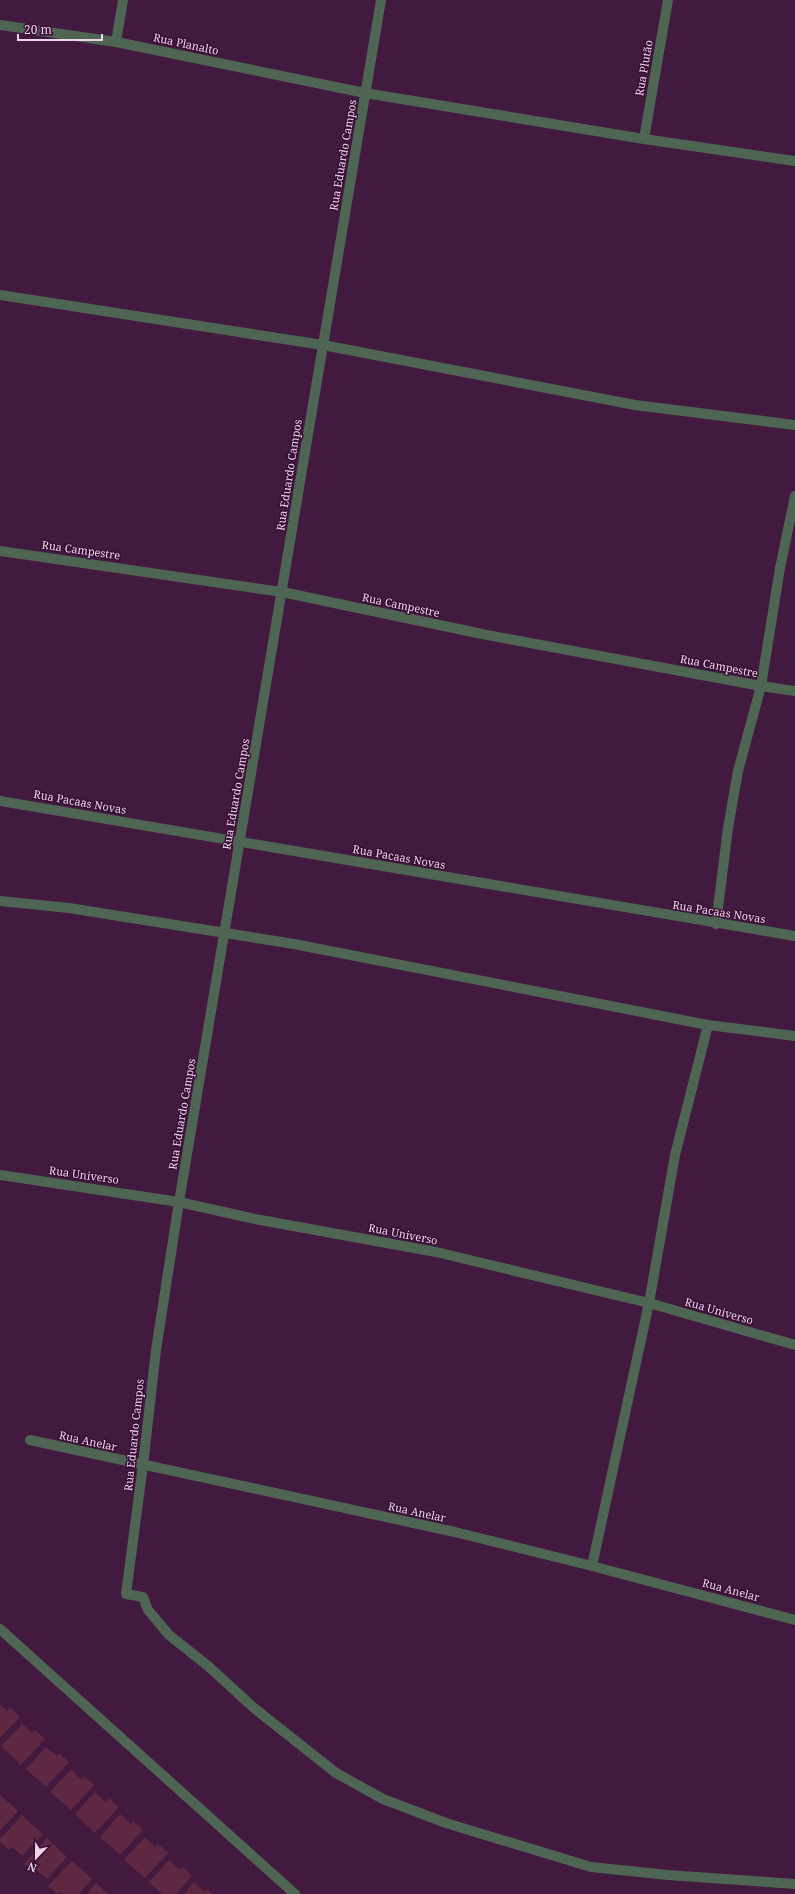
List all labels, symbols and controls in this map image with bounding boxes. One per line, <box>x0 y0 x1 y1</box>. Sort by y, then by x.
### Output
scale bar <box>18 16 102 42</box>
text: 20 m <box>24 21 52 38</box>
street label: Rua Planalto <box>152 29 220 58</box>
street label: Rua Plutão <box>631 39 656 97</box>
street label: Rua Eduardo Campos <box>325 98 360 212</box>
street label: Rua Eduardo Campos <box>272 418 305 532</box>
street label: Rua Campestre <box>41 537 121 562</box>
street label: Rua Campestre <box>361 589 441 620</box>
street label: Rua Campestre <box>679 651 759 680</box>
street label: Rua Eduardo Campos <box>218 737 253 851</box>
street label: Rua Pacaas Novas <box>33 786 128 817</box>
street label: Rua Pacaas Novas <box>352 841 447 872</box>
street label: Rua Pacaas Novas <box>671 897 767 926</box>
street label: Rua Eduardo Campos <box>164 1057 199 1171</box>
street label: Rua Universo <box>48 1162 120 1187</box>
street label: Rua Universo <box>367 1219 439 1248</box>
street label: Rua Universo <box>683 1294 755 1327</box>
street label: Rua Eduardo Campos <box>120 1378 147 1492</box>
street label: Rua Anelar <box>58 1427 119 1454</box>
street label: Rua Anelar <box>387 1498 448 1525</box>
street label: Rua Anelar <box>701 1575 762 1605</box>
north arrow <box>16 1838 56 1878</box>
text: N <box>25 1859 39 1876</box>

